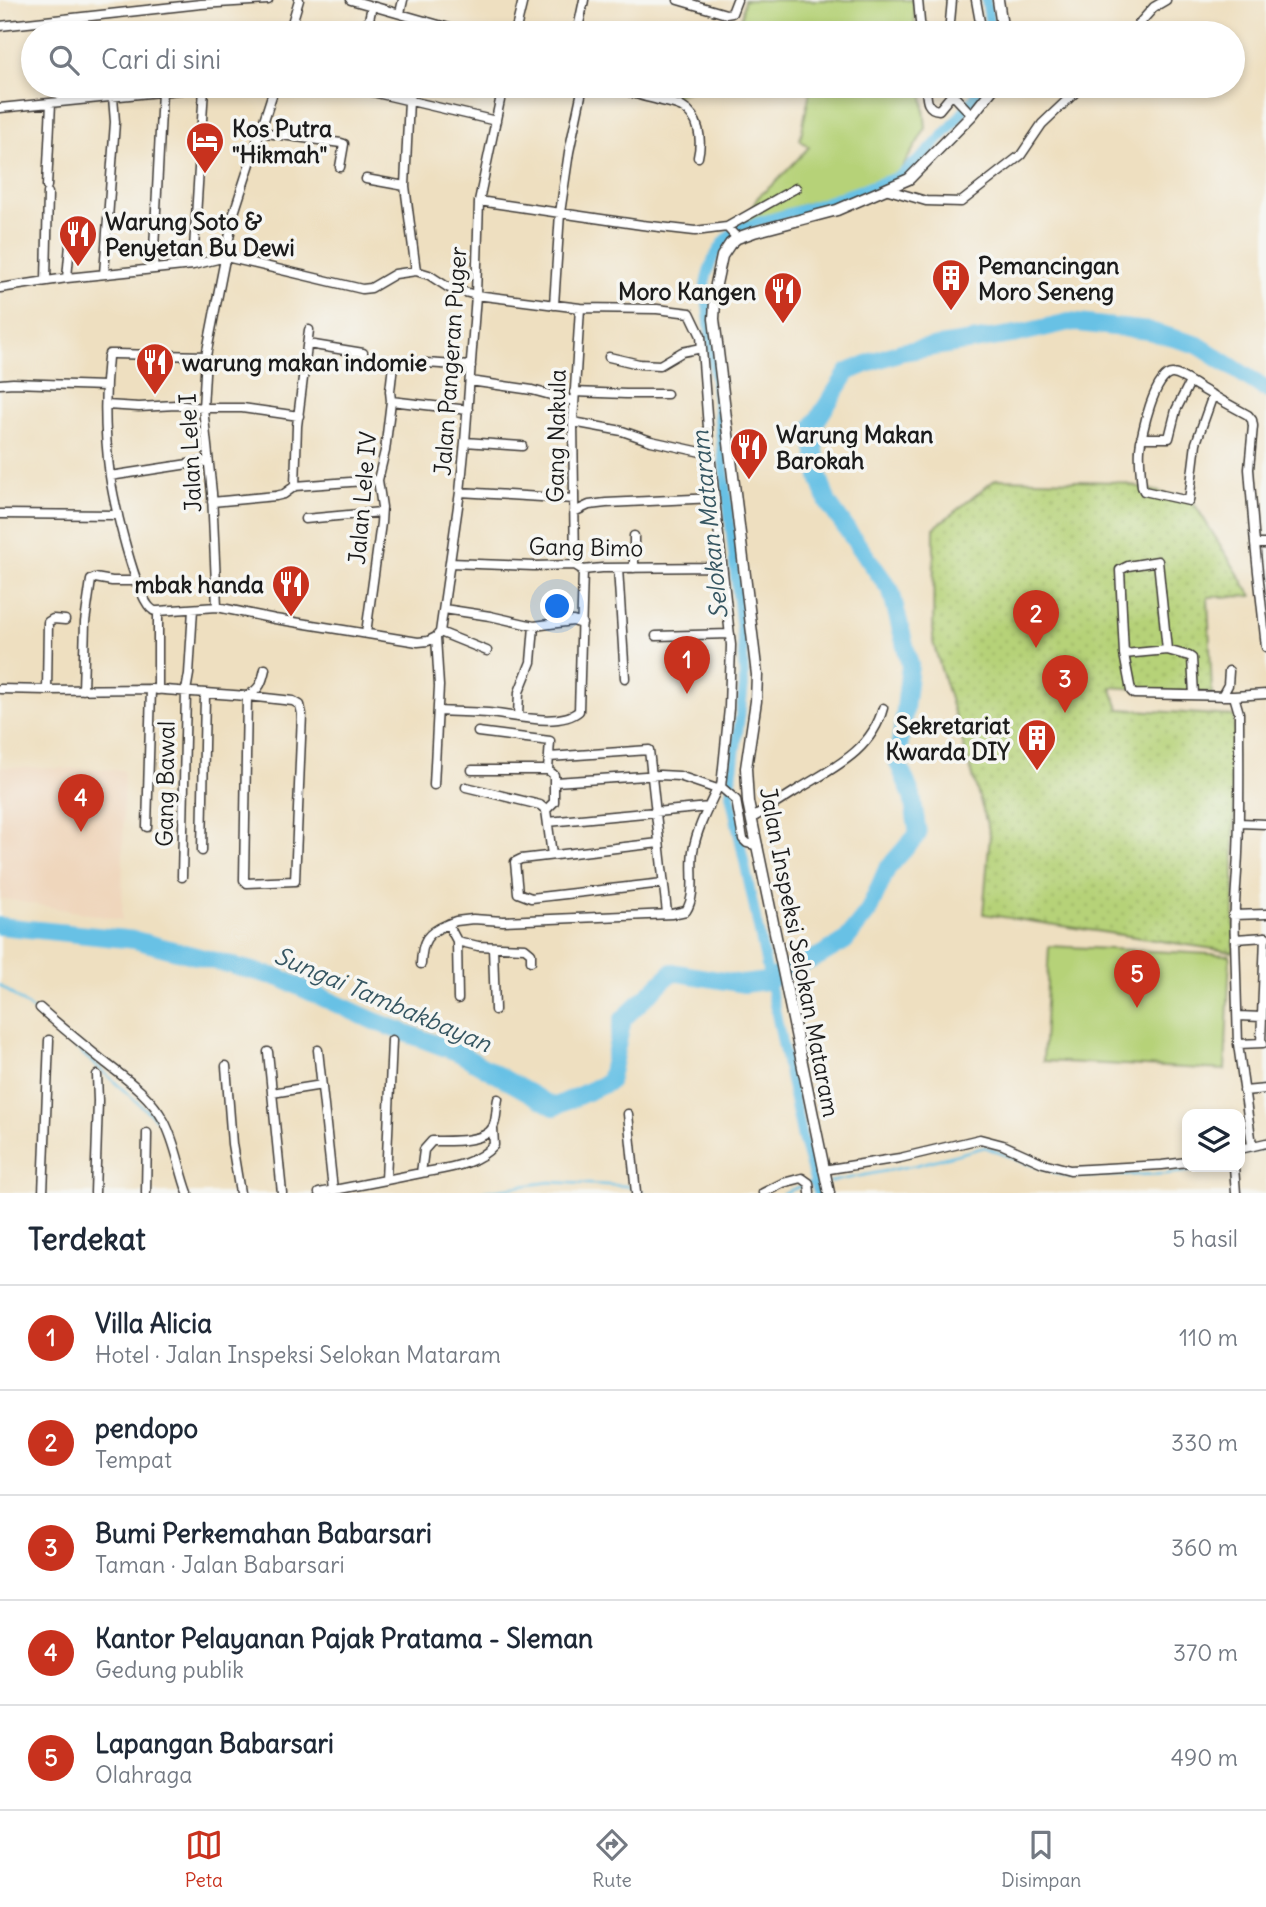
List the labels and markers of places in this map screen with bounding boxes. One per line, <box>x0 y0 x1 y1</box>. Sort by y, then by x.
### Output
place label: Kos Putra "Hikmah" <box>232 114 332 169</box>
hotel icon: Kos Putra "Hikmah" <box>184 120 226 175</box>
place label: Warung Soto & Penyetan Bu Dewi <box>105 207 295 262</box>
restaurant icon: Warung Soto & Penyetan Bu Dewi <box>57 213 99 268</box>
place label: Pemancingan Moro Seneng <box>978 251 1119 306</box>
building icon: Pemancingan Moro Seneng <box>930 257 972 312</box>
restaurant icon: Moro Kangen <box>762 270 804 325</box>
place label: Moro Kangen <box>618 277 756 306</box>
restaurant icon: warung makan indomie <box>134 341 176 396</box>
place label: warung makan indomie <box>182 348 427 377</box>
place label: Warung Makan Barokah <box>776 420 933 475</box>
restaurant icon: Warung Makan Barokah <box>728 426 770 481</box>
restaurant icon: mbak handa <box>270 563 312 618</box>
place label: mbak handa <box>134 570 264 599</box>
pin: 2 <box>1013 590 1059 648</box>
pin: 1 <box>664 636 710 694</box>
pin: 3 <box>1042 655 1088 713</box>
place label: Sekretariat Kwarda DIY <box>885 711 1010 766</box>
building icon: Sekretariat Kwarda DIY <box>1016 717 1058 772</box>
pin: 4 <box>58 774 104 832</box>
pin: 5 <box>1114 950 1160 1008</box>

